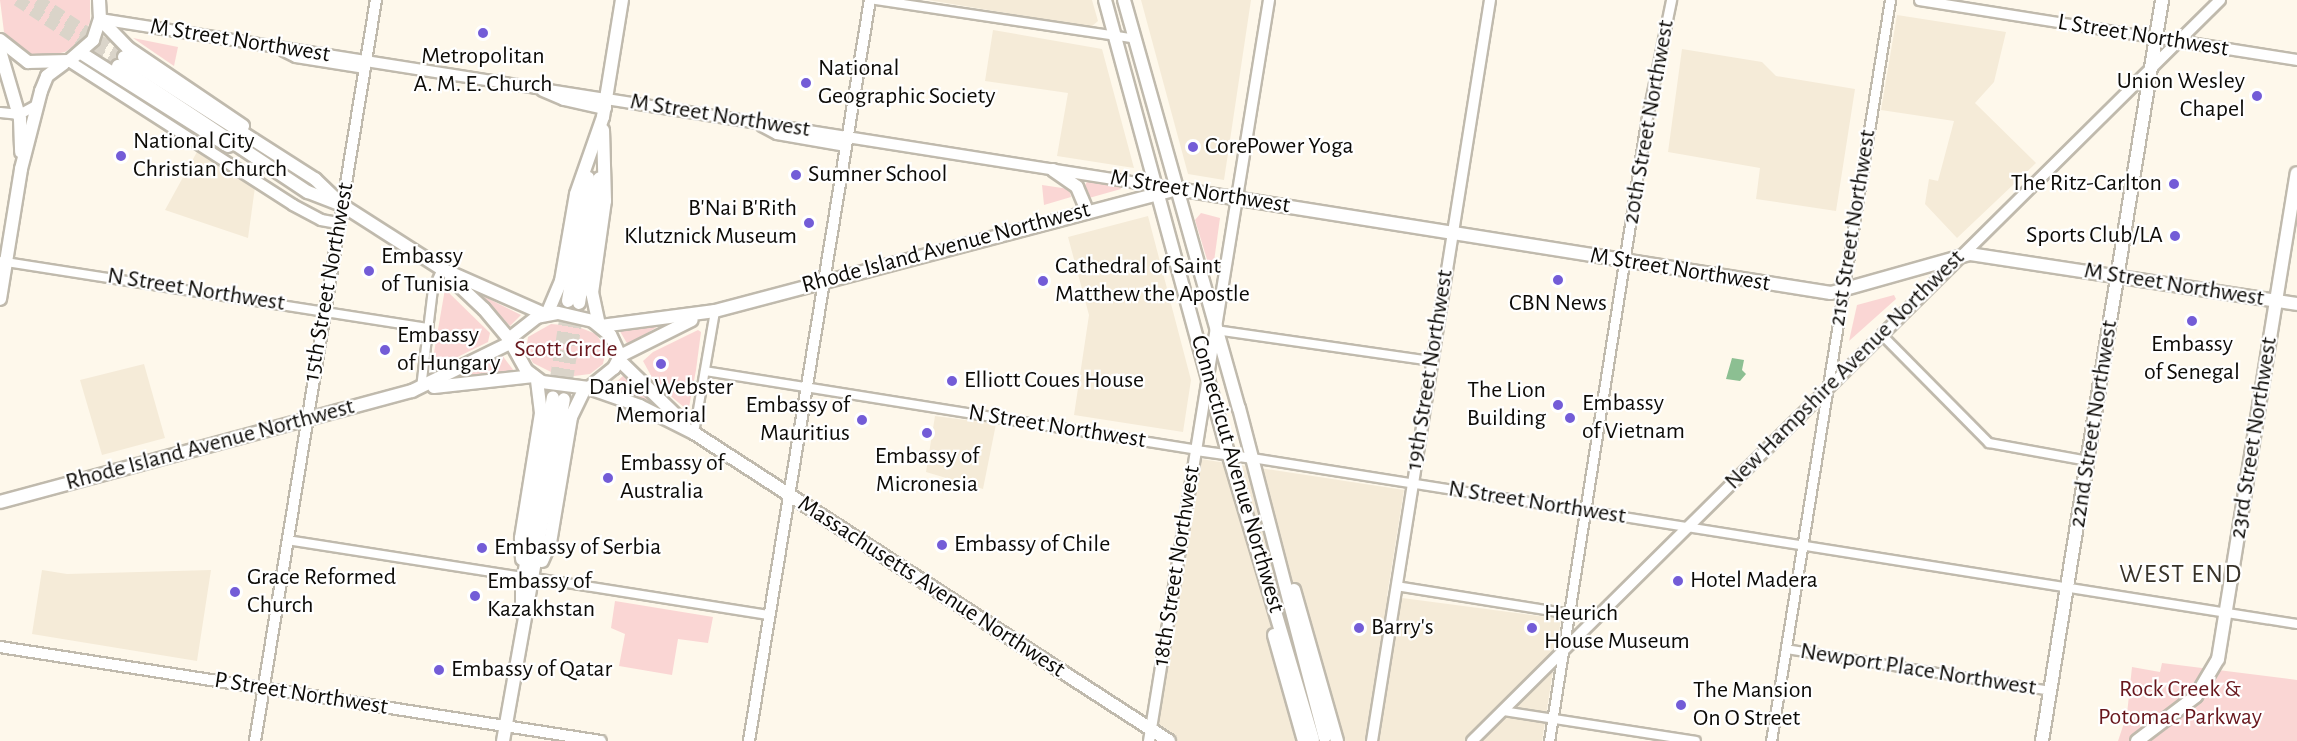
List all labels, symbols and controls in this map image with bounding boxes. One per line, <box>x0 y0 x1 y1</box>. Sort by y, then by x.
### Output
street label: L Street Northwest <box>2055 8 2231 64</box>
street label: M Street Northwest <box>148 13 332 69</box>
street label: 20th Street Northwest <box>1617 18 1681 226</box>
marker: Metropolitan A. M. E. Church <box>476 26 490 40</box>
place label: Metropolitan A. M. E. Church <box>413 43 553 99</box>
place label: National Geographic Society <box>818 55 995 111</box>
place label: Union Wesley Chapel <box>2117 68 2245 124</box>
marker: National Geographic Society <box>799 76 813 90</box>
street label: M Street Northwest <box>628 88 812 144</box>
marker: Union Wesley Chapel <box>2250 89 2264 103</box>
place label: National City Christian Church <box>133 128 287 184</box>
street label: 21st Street Northwest <box>1823 128 1883 328</box>
place label: CorePower Yoga <box>1205 133 1354 161</box>
marker: CorePower Yoga <box>1186 140 1200 154</box>
marker: National City Christian Church <box>114 149 128 163</box>
place label: Sumner School <box>808 161 948 189</box>
street label: M Street Northwest <box>1108 164 1292 220</box>
marker: Sumner School <box>789 168 803 182</box>
place label: The Ritz-Carlton <box>2011 170 2162 198</box>
marker: The Ritz-Carlton <box>2167 177 2181 191</box>
street label: 15th Street Northwest <box>297 180 361 384</box>
place label: B'Nai B'Rith Klutznick Museum <box>624 195 797 251</box>
street label: Rhode Island Avenue Northwest <box>799 196 1093 300</box>
marker: B'Nai B'Rith Klutznick Museum <box>802 216 816 230</box>
place label: Sports Club/LA <box>2026 222 2163 250</box>
marker: Sports Club/LA <box>2168 229 2182 243</box>
street label: M Street Northwest <box>1588 242 1772 298</box>
place label: Embassy of Tunisia <box>381 243 469 299</box>
street label: New Hampshire Avenue Northwest <box>1719 244 1971 496</box>
place label: Cathedral of Saint Matthew the Apostle <box>1055 253 1250 309</box>
street label: M Street Northwest <box>2082 257 2266 313</box>
street label: N Street Northwest <box>105 262 287 318</box>
marker: Embassy of Tunisia <box>362 264 376 278</box>
street label: 19th Street Northwest <box>1400 268 1460 472</box>
marker: CBN News <box>1551 273 1565 287</box>
marker: Cathedral of Saint Matthew the Apostle <box>1036 274 1050 288</box>
place label: CBN News <box>1509 290 1607 318</box>
marker: Embassy of Senegal <box>2185 314 2199 328</box>
street label: 22nd Street Northwest <box>2063 318 2125 530</box>
place label: Embassy of Hungary <box>397 322 501 378</box>
place label: Embassy of Senegal <box>2144 331 2240 387</box>
street label: Connecticut Avenue Northwest <box>1184 332 1290 616</box>
street label: 23rd Street Northwest <box>2224 335 2284 541</box>
park label: Scott Circle <box>514 336 618 364</box>
marker: Embassy of Hungary <box>378 343 392 357</box>
marker: Daniel Webster Memorial <box>654 357 668 371</box>
place label: Elliott Coues House <box>964 367 1144 395</box>
place label: Daniel Webster Memorial <box>589 374 733 430</box>
marker: Elliott Coues House <box>945 374 959 388</box>
place label: The Lion Building <box>1467 377 1546 433</box>
place label: Embassy of Vietnam <box>1582 390 1685 446</box>
place label: Embassy of Mauritius <box>746 392 850 448</box>
street label: Rhode Island Avenue Northwest <box>63 393 357 497</box>
marker: The Lion Building <box>1551 398 1565 412</box>
street label: N Street Northwest <box>966 399 1148 455</box>
marker: Embassy of Vietnam <box>1563 411 1577 425</box>
marker: Embassy of Mauritius <box>855 413 869 427</box>
marker: Embassy of Micronesia <box>920 426 934 440</box>
place label: Embassy of Micronesia <box>875 443 979 499</box>
place label: Embassy of Australia <box>620 450 724 506</box>
street label: 18th Street Northwest <box>1147 464 1207 668</box>
marker: Embassy of Australia <box>601 471 615 485</box>
street label: N Street Northwest <box>1446 475 1628 531</box>
street label: Massachusetts Avenue Northwest <box>792 490 1070 684</box>
place label: Embassy of Chile <box>954 531 1110 559</box>
place label: Embassy of Serbia <box>494 534 661 562</box>
marker: Embassy of Chile <box>935 538 949 552</box>
marker: Embassy of Serbia <box>475 541 489 555</box>
district label: WEST END <box>2119 559 2243 591</box>
place label: Grace Reformed Church <box>247 564 396 620</box>
place label: Hotel Madera <box>1690 567 1818 595</box>
place label: Embassy of Kazakhstan <box>487 568 595 624</box>
marker: Hotel Madera <box>1671 574 1685 588</box>
marker: Grace Reformed Church <box>228 585 242 599</box>
marker: Embassy of Kazakhstan <box>468 589 482 603</box>
place label: Heurich House Museum <box>1544 600 1690 656</box>
place label: Barry's <box>1371 614 1434 642</box>
marker: Barry's <box>1352 621 1366 635</box>
marker: Heurich House Museum <box>1525 621 1539 635</box>
street label: Newport Place Northwest <box>1798 637 2038 703</box>
place label: Embassy of Qatar <box>451 656 612 684</box>
marker: Embassy of Qatar <box>432 663 446 677</box>
street label: P Street Northwest <box>212 666 390 722</box>
park label: Rock Creek & Potomac Parkway <box>2098 676 2262 732</box>
place label: The Mansion On O Street <box>1693 677 1813 733</box>
marker: The Mansion On O Street <box>1674 698 1688 712</box>

